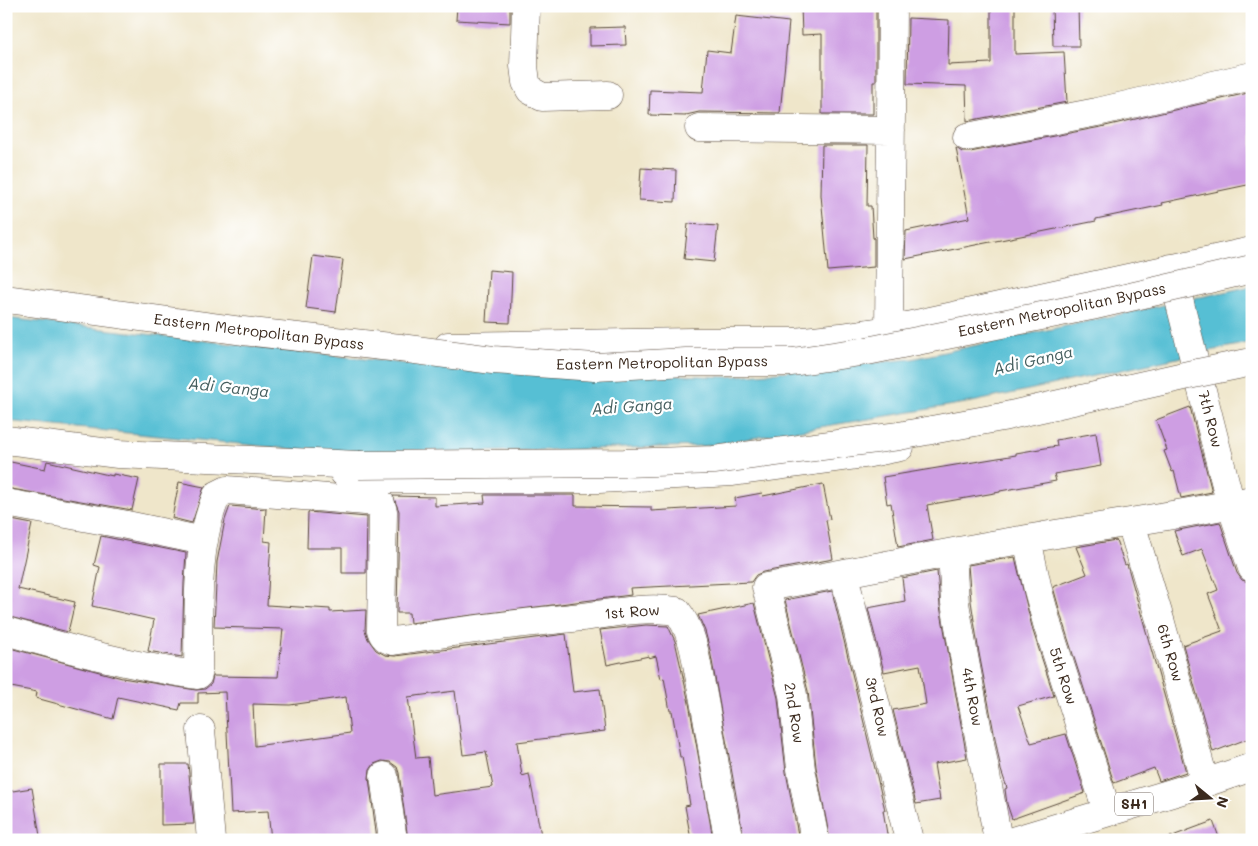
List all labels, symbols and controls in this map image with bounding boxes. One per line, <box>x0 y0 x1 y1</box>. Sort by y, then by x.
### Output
street label: Eastern Metropolitan Bypass <box>956 277 1168 341</box>
street label: Eastern Metropolitan Bypass <box>153 308 366 354</box>
water label: Adi Ganga <box>991 340 1075 379</box>
street label: Eastern Metropolitan Bypass <box>556 350 768 374</box>
water label: Adi Ganga <box>188 372 271 401</box>
street label: 7th Row <box>1194 388 1228 449</box>
water label: Adi Ganga <box>591 392 673 419</box>
street label: 1st Row <box>604 599 660 623</box>
street label: 6th Row <box>1153 622 1189 684</box>
street label: 5th Row <box>1045 645 1083 707</box>
street label: 4th Row <box>958 666 988 728</box>
street label: 3rd Row <box>861 675 895 739</box>
street label: 2nd Row <box>780 681 810 745</box>
north arrow <box>1186 774 1236 824</box>
road number: SH1 <box>1115 792 1153 816</box>
text: N <box>1212 794 1234 810</box>

